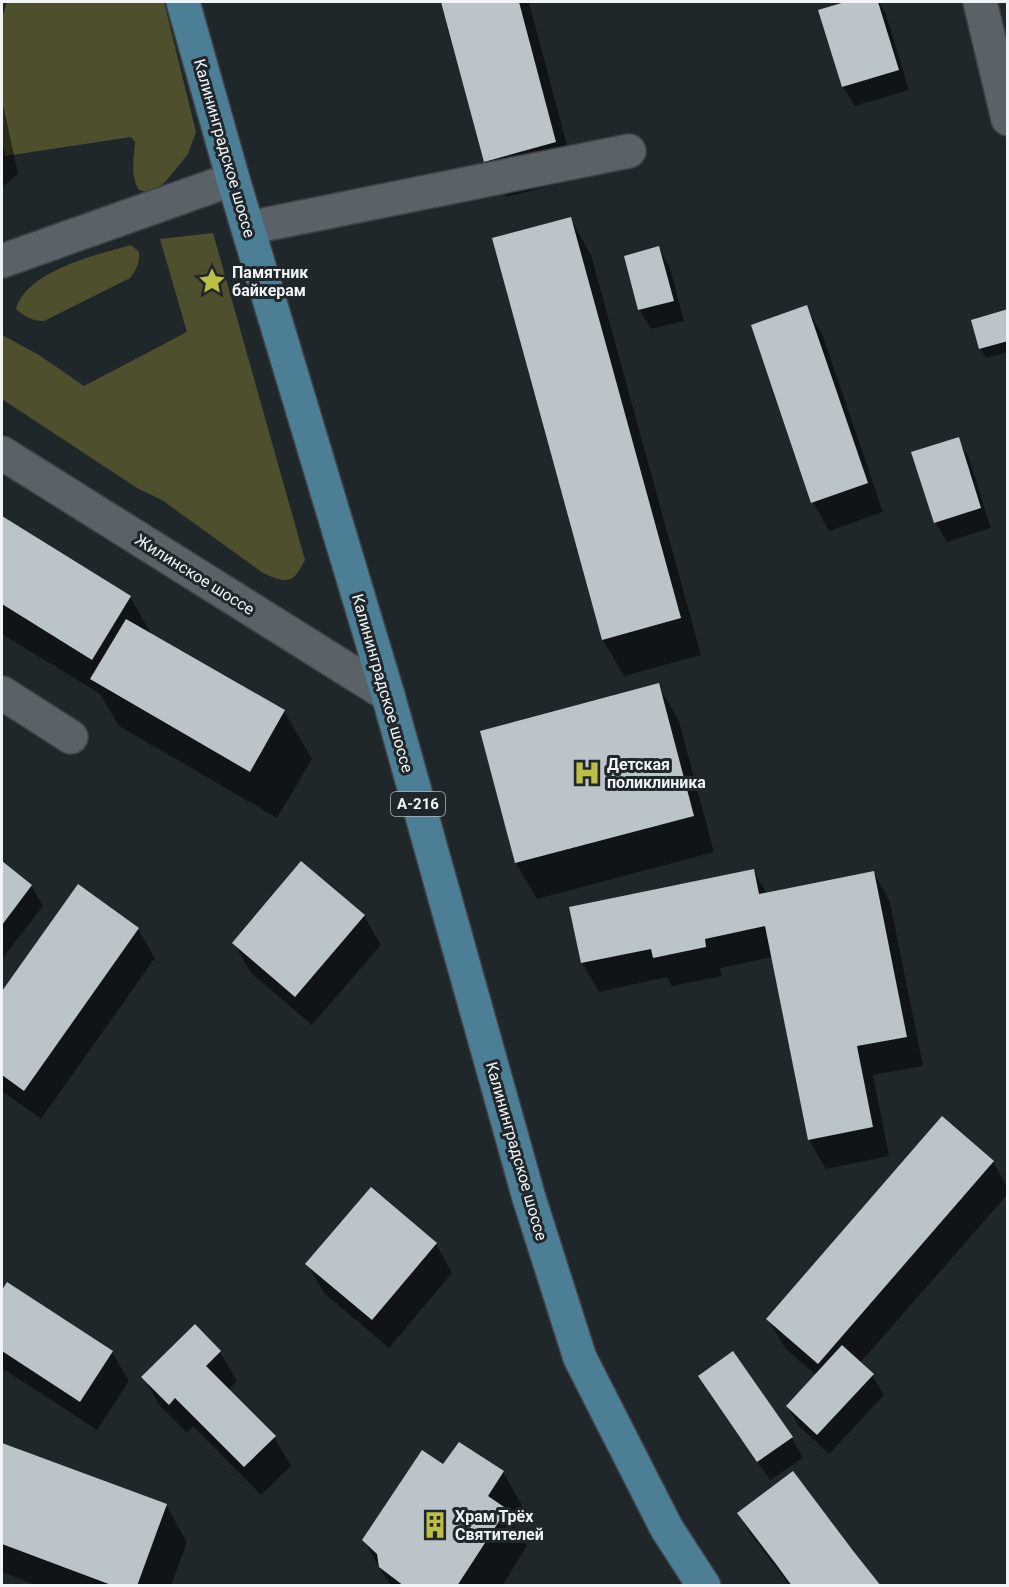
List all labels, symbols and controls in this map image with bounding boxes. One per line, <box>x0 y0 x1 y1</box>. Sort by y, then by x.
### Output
street label: Калининградское шоссе <box>190 57 259 240</box>
place label: Памятник байкерам <box>232 263 309 300</box>
place icon: Памятник байкерам <box>197 266 227 296</box>
street label: Жилинское шоссе <box>132 530 258 619</box>
street label: Калининградское шоссе <box>348 592 417 775</box>
place label: Детская поликлиника <box>607 755 706 792</box>
hospital icon: Детская поликлиника <box>572 758 602 788</box>
road number: А-216 <box>391 792 445 816</box>
street label: Калининградское шоссе <box>482 1060 551 1243</box>
place label: Храм Трёх Святителей <box>455 1507 544 1544</box>
building icon: Храм Трёх Святителей <box>420 1510 450 1540</box>

